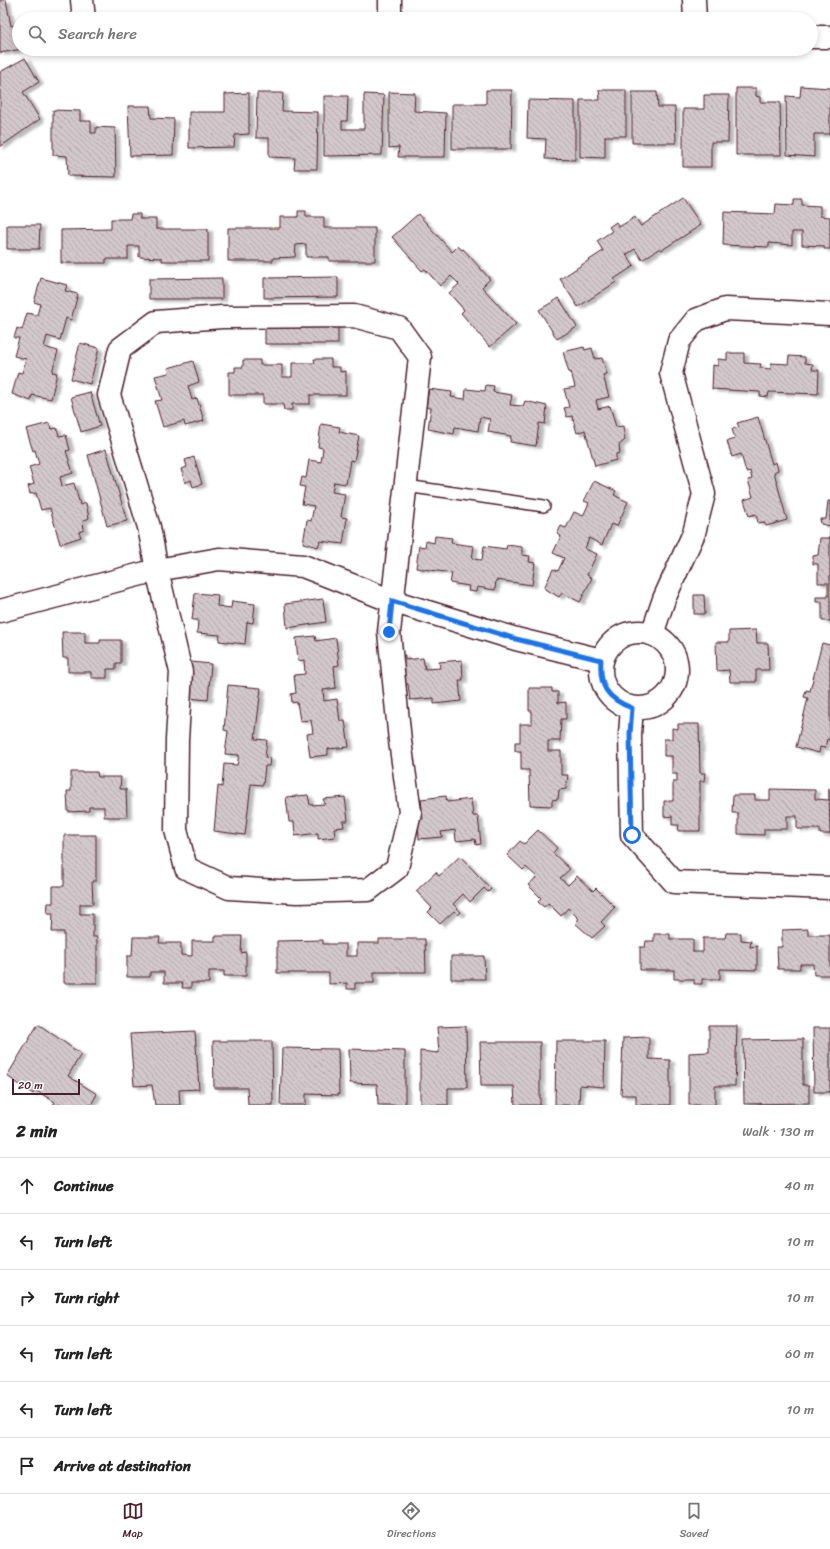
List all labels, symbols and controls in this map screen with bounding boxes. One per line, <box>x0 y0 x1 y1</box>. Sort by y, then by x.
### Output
search box <box>12 12 818 56</box>
text: Search here <box>58 21 137 47</box>
icon: search <box>26 23 48 45</box>
route end <box>380 623 398 641</box>
route start <box>623 826 641 844</box>
text: 20 m <box>18 1076 43 1095</box>
scale bar <box>12 1077 80 1096</box>
text: 2 min <box>16 1116 57 1146</box>
text: Walk · 130 m <box>742 1120 814 1143</box>
text: Continue <box>54 1173 114 1199</box>
text: 40 m <box>784 1174 814 1197</box>
icon: ahead <box>16 1175 38 1197</box>
text: Turn left <box>54 1229 112 1255</box>
text: 10 m <box>787 1230 814 1253</box>
icon: left <box>16 1231 38 1253</box>
text: Turn right <box>54 1285 119 1311</box>
text: 10 m <box>787 1286 814 1309</box>
icon: right <box>16 1287 38 1309</box>
text: Turn left <box>54 1341 112 1367</box>
text: 60 m <box>785 1342 814 1365</box>
icon: left <box>16 1343 38 1365</box>
text: Turn left <box>54 1397 112 1423</box>
text: 10 m <box>787 1398 814 1421</box>
icon: left <box>16 1399 38 1421</box>
text: Arrive at destination <box>54 1453 191 1479</box>
icon: arrive <box>16 1455 38 1477</box>
tab: Map <box>122 1500 144 1543</box>
tab: Directions <box>387 1500 436 1543</box>
tab: Saved <box>679 1500 708 1543</box>

